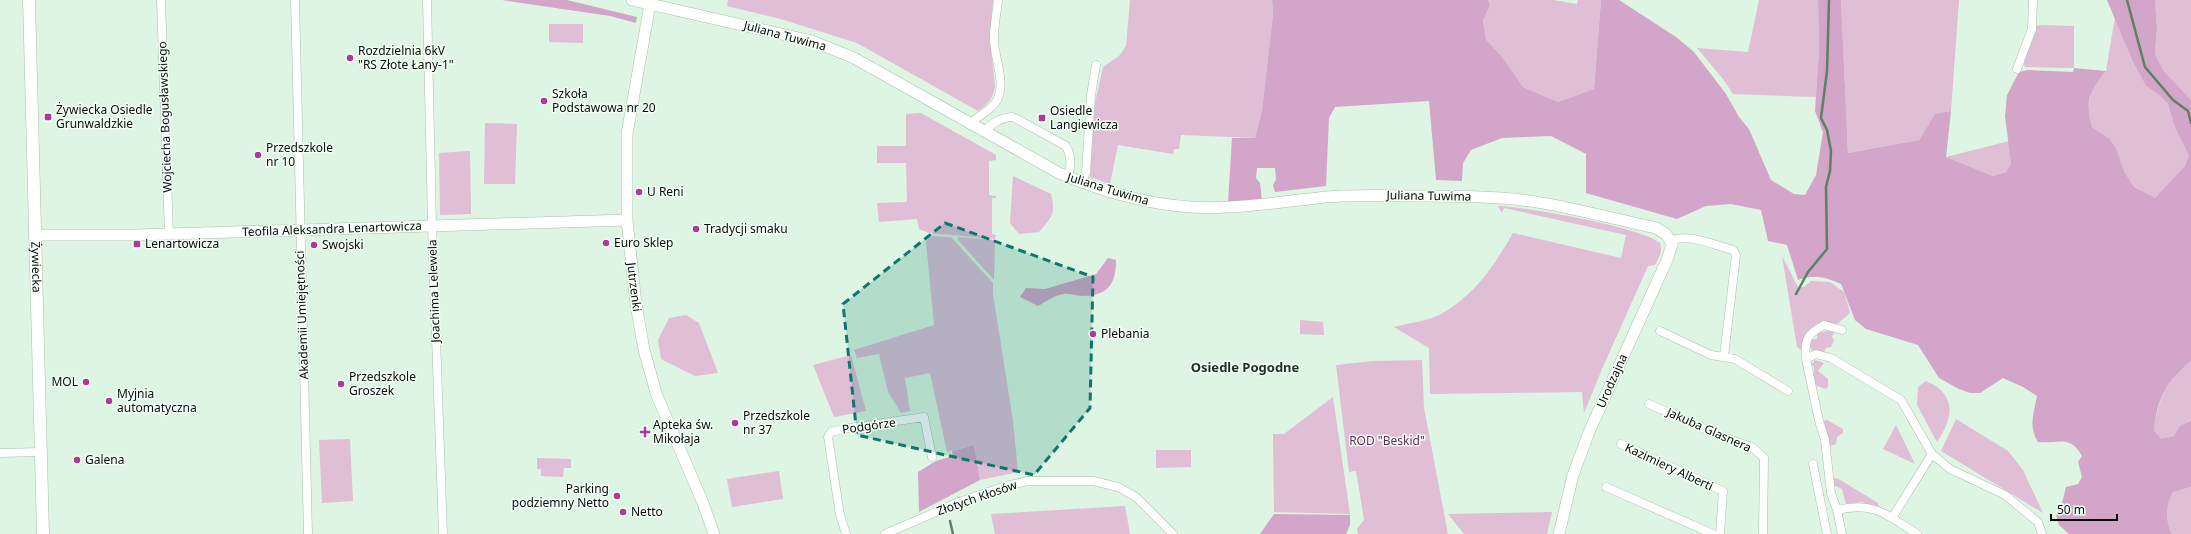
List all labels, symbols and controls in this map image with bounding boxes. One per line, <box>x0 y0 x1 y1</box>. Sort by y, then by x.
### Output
street label: Juliana Tuwima <box>741 16 828 55</box>
street label: Wojciecha Bogusławskiego <box>153 41 176 193</box>
place label: Rozdzielnia 6kV "RS Złote Łany-1" <box>358 42 454 73</box>
marker: Rozdzielnia 6kV "RS Złote Łany-1" <box>345 53 355 63</box>
place label: Szkoła Podstawowa nr 20 <box>552 85 656 116</box>
marker: Szkoła Podstawowa nr 20 <box>539 96 549 106</box>
place label: Żywiecka Osiedle Grunwaldzkie <box>56 101 153 132</box>
place label: Osiedle Langiewicza <box>1050 102 1118 133</box>
marker: Żywiecka Osiedle Grunwaldzkie <box>43 112 53 122</box>
marker: Osiedle Langiewicza <box>1037 113 1047 123</box>
place label: Przedszkole nr 10 <box>266 139 333 170</box>
marker: Przedszkole nr 10 <box>253 150 263 160</box>
street label: Juliana Tuwima <box>1064 168 1151 209</box>
place label: U Reni <box>647 183 684 200</box>
street label: Juliana Tuwima <box>1385 186 1472 205</box>
marker: U Reni <box>634 187 644 197</box>
street label: Teofila Aleksandra Lenartowicza <box>242 217 422 240</box>
place label: Tradycji smaku <box>704 220 788 237</box>
marker: Tradycji smaku <box>691 224 701 234</box>
place label: Euro Sklep <box>614 234 673 251</box>
place label: Lenartowicza <box>145 235 219 252</box>
place label: Swojski <box>322 236 364 253</box>
marker: Euro Sklep <box>601 238 611 248</box>
marker: Lenartowicza <box>132 239 142 249</box>
street label: Joachima Lelewela <box>423 239 444 344</box>
marker: Swojski <box>309 240 319 250</box>
street label: Żywiecka <box>27 241 46 293</box>
street label: Akademii Umiejętności <box>291 250 312 380</box>
street label: Jutrzenki <box>623 260 646 312</box>
place label: Plebania <box>1101 325 1149 342</box>
marker: Plebania <box>1088 329 1098 339</box>
street label: Urodzajna <box>1592 351 1631 411</box>
district label: Osiedle Pogodne <box>1191 358 1300 376</box>
place label: Przedszkole Groszek <box>349 368 416 399</box>
place label: MOL <box>51 373 78 390</box>
marker: MOL <box>81 377 91 387</box>
marker: Przedszkole Groszek <box>336 379 346 389</box>
place label: Myjnia automatyczna <box>117 385 197 416</box>
marker: Myjnia automatyczna <box>104 396 114 406</box>
street label: Jakuba Glasnera <box>1663 403 1754 456</box>
place label: Przedszkole nr 37 <box>743 407 810 438</box>
street label: Podgórze <box>841 413 897 438</box>
place label: Apteka św. Mikołaja <box>653 416 713 447</box>
marker: Przedszkole nr 37 <box>730 418 740 428</box>
marker: Apteka św. Mikołaja <box>640 427 650 437</box>
park label: ROD "Beskid" <box>1349 432 1425 449</box>
street label: Kazimiery Alberti <box>1622 439 1716 494</box>
place label: Galena <box>85 451 124 468</box>
marker: Galena <box>72 455 82 465</box>
street label: Złotych Kłosów <box>934 476 1020 519</box>
place label: Parking podziemny Netto <box>512 480 609 511</box>
marker: Parking podziemny Netto <box>612 491 622 501</box>
scale bar <box>2051 496 2117 522</box>
text: 50 m <box>2057 501 2085 518</box>
place label: Netto <box>631 503 663 520</box>
marker: Netto <box>618 507 628 517</box>

